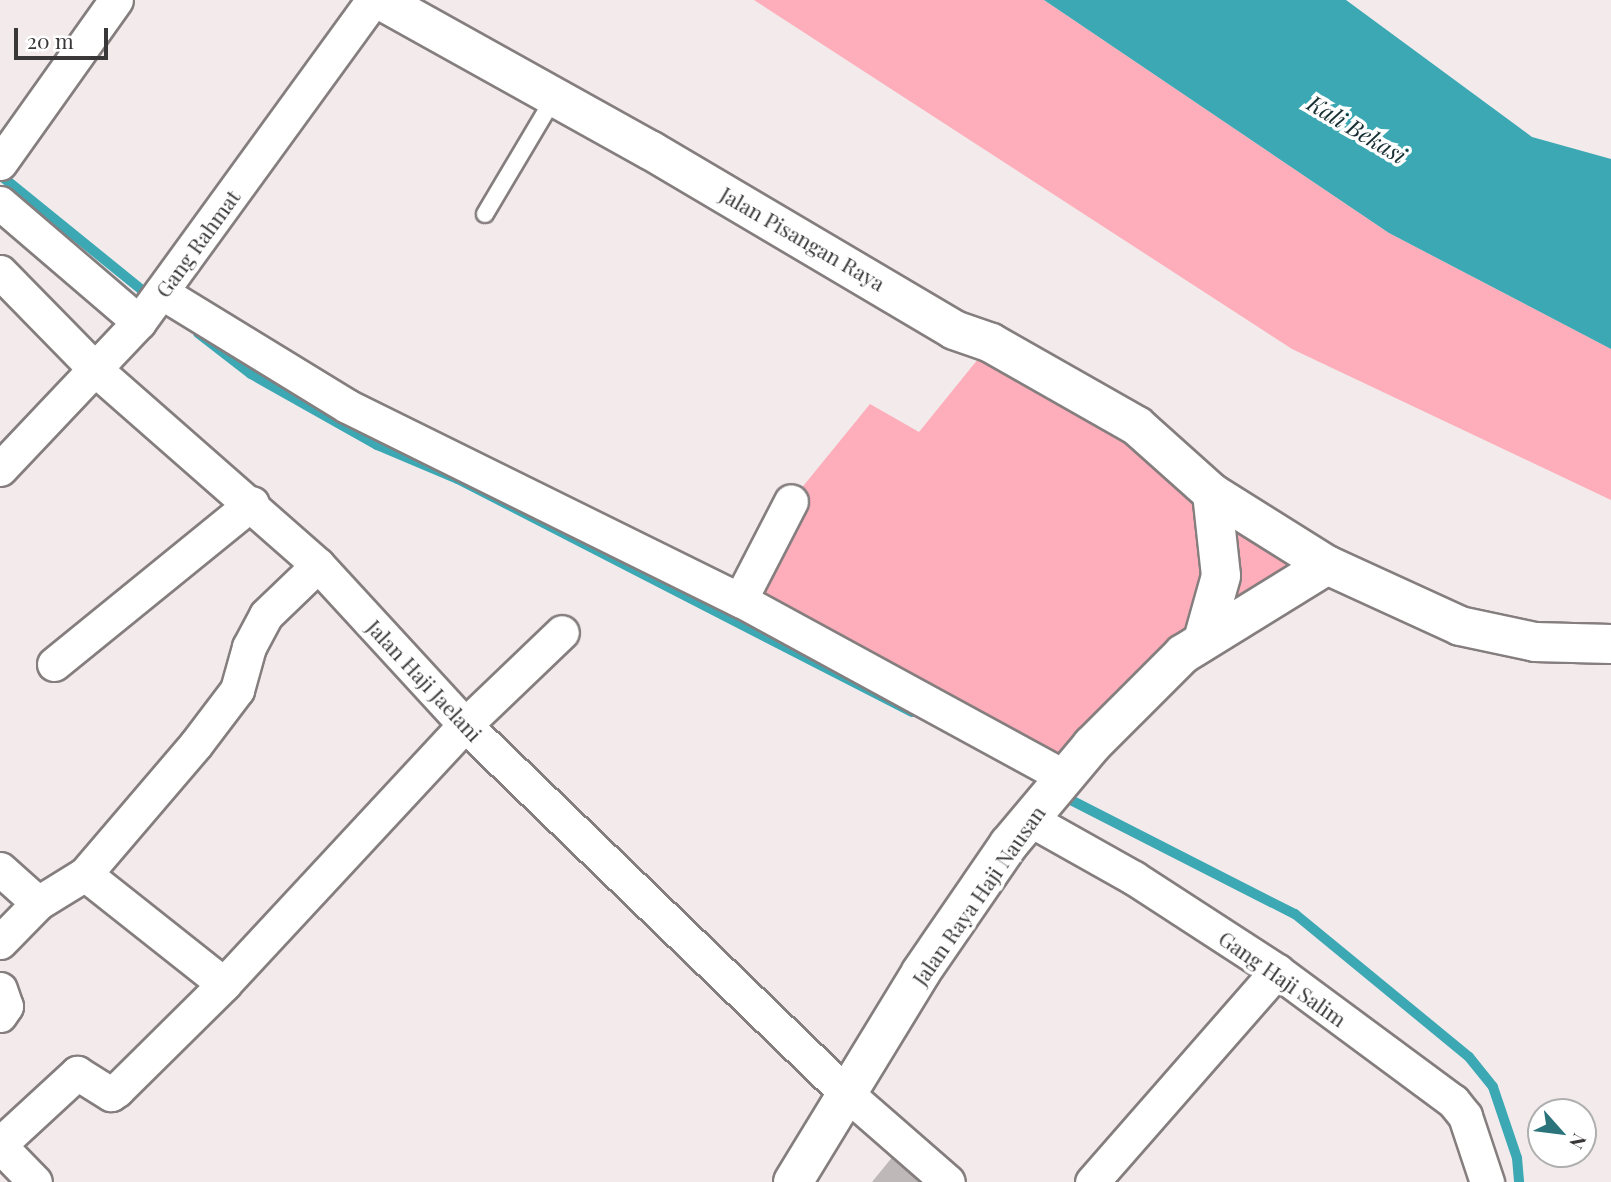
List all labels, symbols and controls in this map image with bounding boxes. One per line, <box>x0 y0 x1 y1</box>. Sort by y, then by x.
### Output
scale bar <box>18 14 112 58</box>
text: 20 m <box>27 26 74 54</box>
water label: Kali Bekasi <box>1303 89 1411 169</box>
street label: Jalan Pisangan Raya <box>716 181 890 295</box>
street label: Gang Rahmat <box>150 184 244 302</box>
street label: Jalan Haji Jaelani <box>362 614 488 746</box>
street label: Jalan Raya Haji Nausan <box>906 800 1050 990</box>
street label: Gang Haji Salim <box>1214 925 1352 1031</box>
north arrow <box>1527 1098 1597 1168</box>
text: N <box>1564 1130 1593 1154</box>

